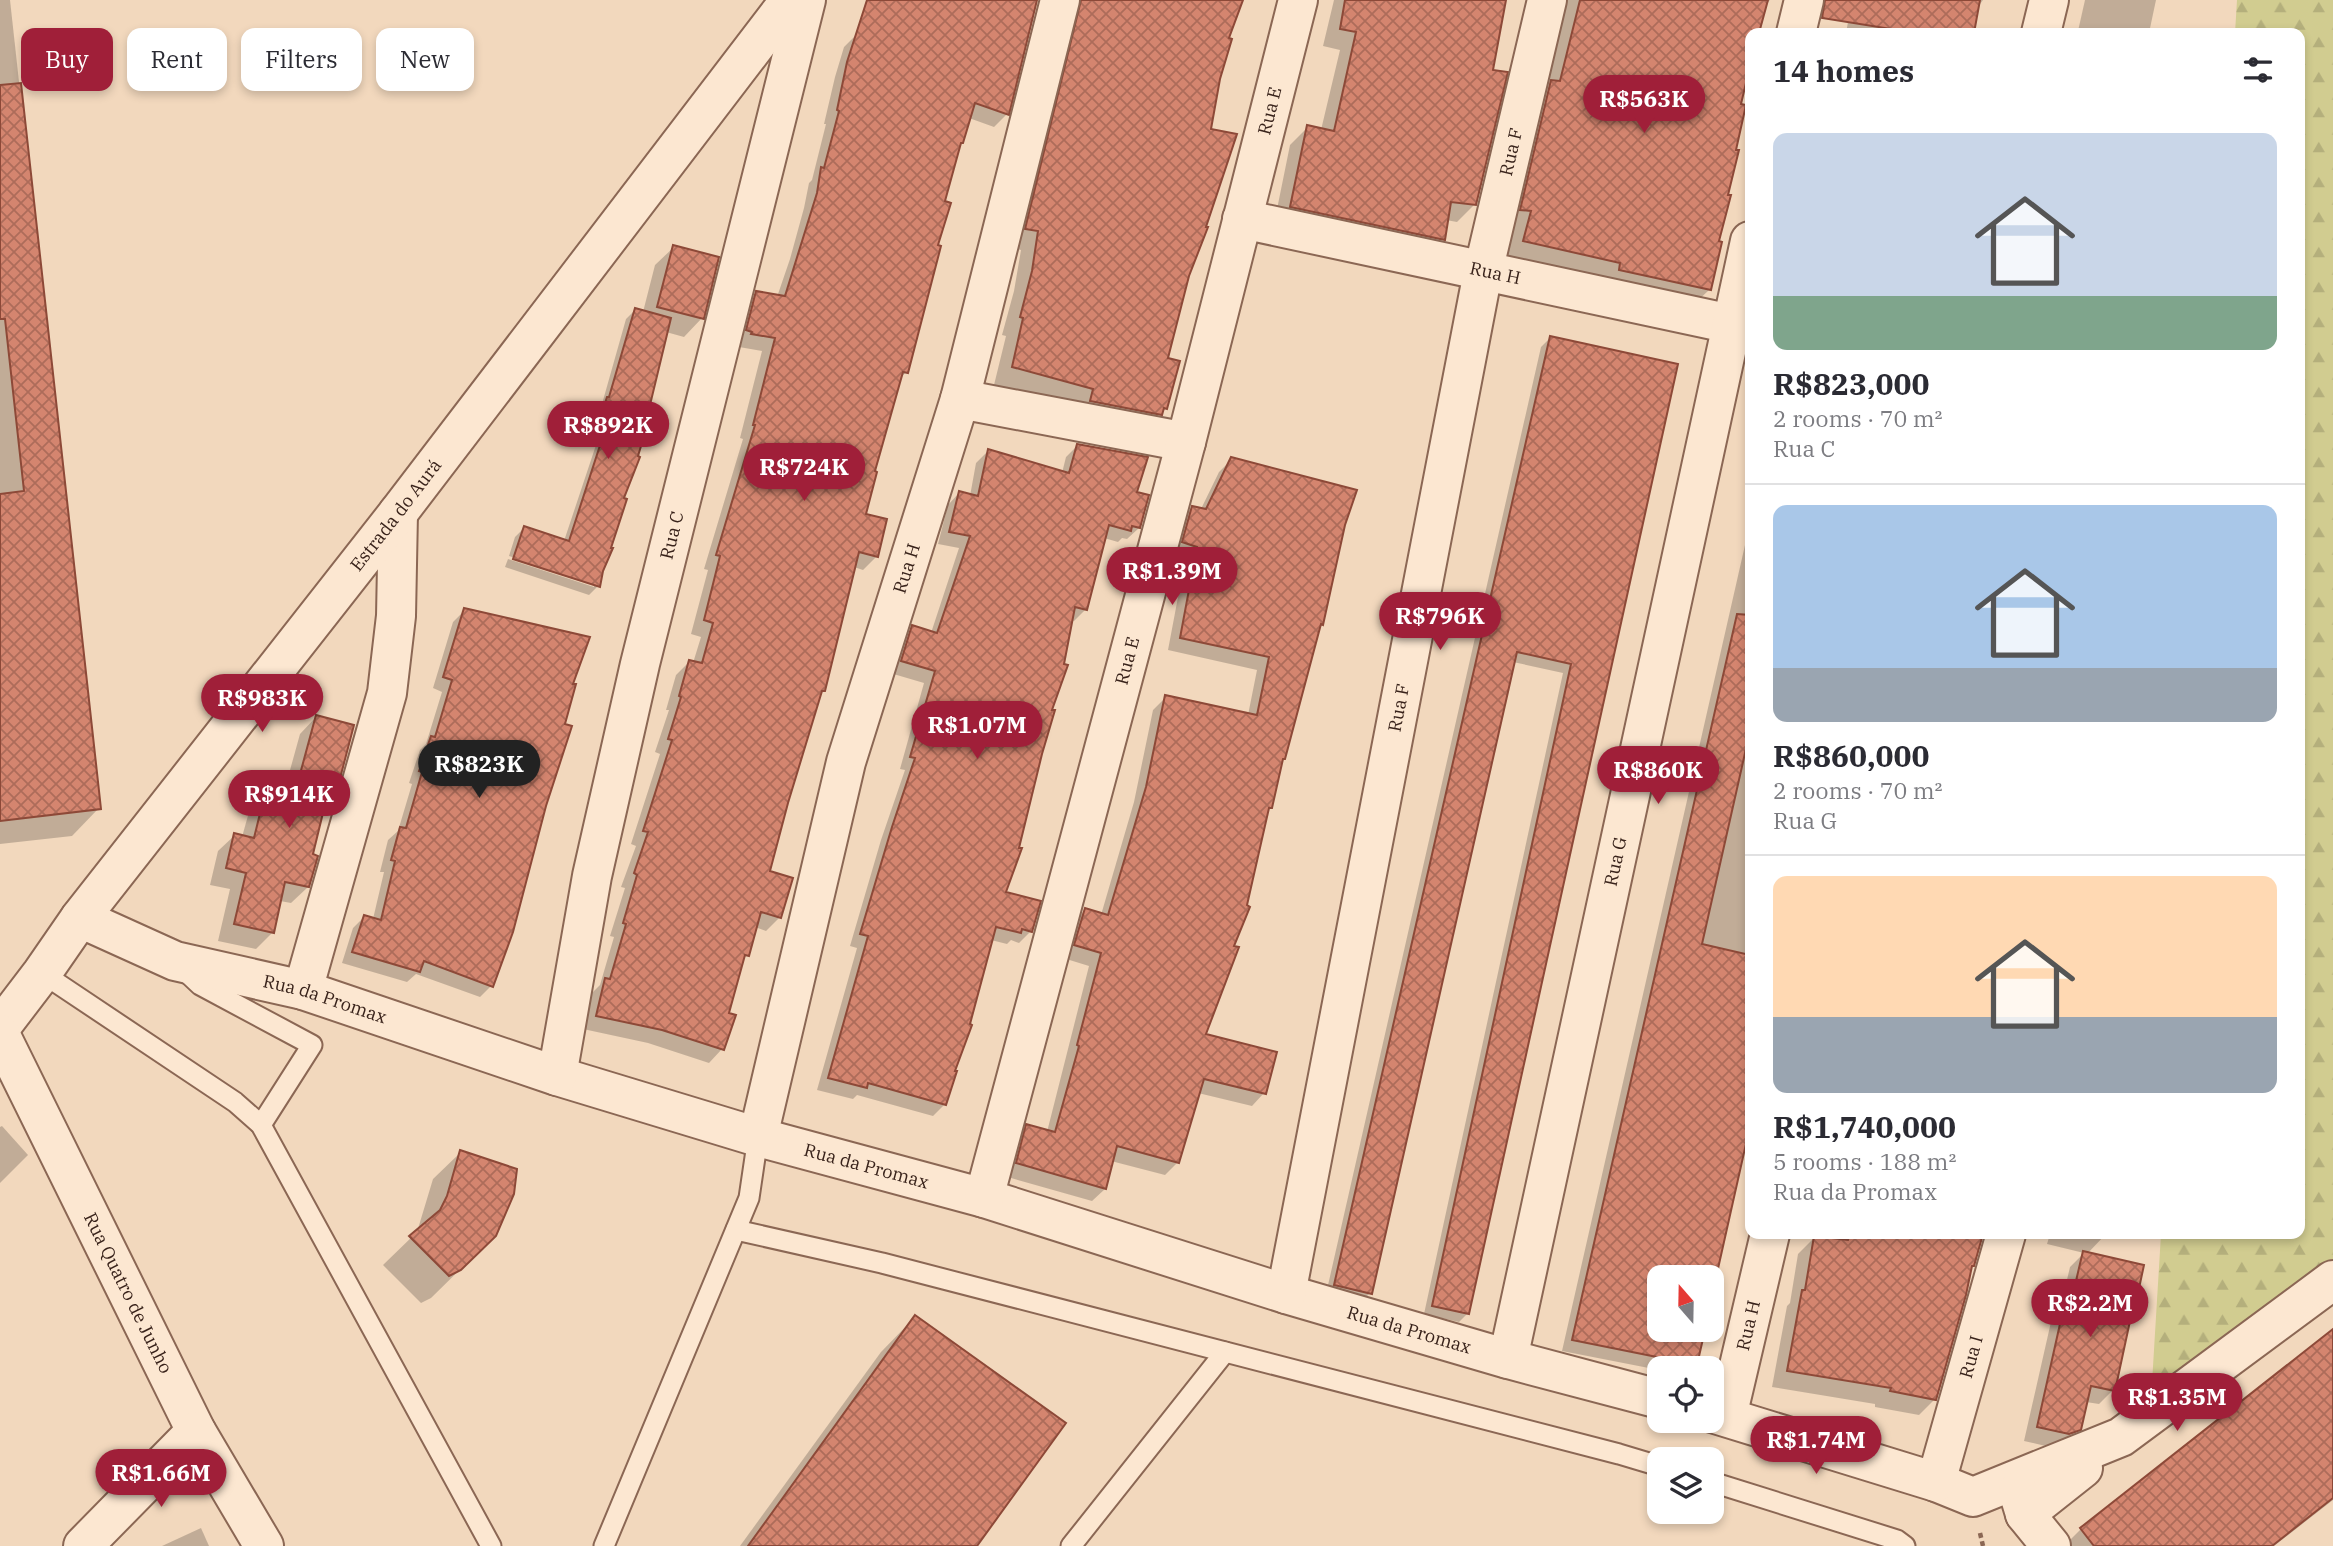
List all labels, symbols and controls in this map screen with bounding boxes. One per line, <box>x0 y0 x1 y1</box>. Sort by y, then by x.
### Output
chip: Buy <box>21 28 113 91</box>
chip: Rent <box>127 28 227 91</box>
chip: Filters <box>241 28 362 91</box>
chip: New <box>376 28 474 91</box>
text: 14 homes <box>1773 51 1914 90</box>
icon: filters <box>2239 51 2277 89</box>
pin: R$563K <box>1587 76 1701 135</box>
text: R$563K <box>1599 83 1689 113</box>
street label: Rua E <box>1252 84 1287 137</box>
street label: Rua F <box>1494 126 1527 178</box>
icon: home <box>1962 178 2088 304</box>
street label: Rua H <box>1468 256 1523 289</box>
text: R$823,000 <box>1773 364 1929 403</box>
pin: R$892K <box>551 402 665 461</box>
text: 2 rooms · 70 m² <box>1773 403 1943 433</box>
text: R$892K <box>563 409 653 439</box>
text: Rua C <box>1773 433 1835 463</box>
pin: R$724K <box>747 444 861 503</box>
text: R$724K <box>759 451 849 481</box>
street label: Estrada do Aurá <box>345 454 446 575</box>
street label: Rua C <box>655 509 689 562</box>
street label: Rua H <box>888 540 925 596</box>
pin: R$1.39M <box>1107 548 1237 607</box>
icon: home <box>1962 550 2088 676</box>
text: R$1.39M <box>1122 555 1222 585</box>
pin: R$796K <box>1383 592 1497 652</box>
text: R$796K <box>1395 600 1485 630</box>
street label: Rua E <box>1110 634 1144 687</box>
pin: R$983K <box>205 674 319 734</box>
text: R$983K <box>217 682 307 712</box>
street label: Rua F <box>1383 682 1414 734</box>
pin: R$1.07M <box>912 702 1042 761</box>
text: R$1.07M <box>927 709 1027 739</box>
text: R$860,000 <box>1773 736 1929 775</box>
pin: R$823K <box>422 740 536 800</box>
pin: R$860K <box>1601 746 1715 806</box>
text: R$823K <box>434 748 524 778</box>
text: R$860K <box>1613 754 1703 784</box>
pin: R$914K <box>232 770 346 830</box>
text: 2 rooms · 70 m² <box>1773 775 1943 805</box>
text: R$914K <box>244 778 334 808</box>
text: Rua G <box>1773 805 1837 835</box>
street label: Rua G <box>1599 834 1632 888</box>
icon: home <box>1962 921 2088 1047</box>
street label: Rua da Promax <box>261 969 390 1029</box>
text: R$1,740,000 <box>1773 1107 1956 1146</box>
street label: Rua da Promax <box>802 1138 932 1194</box>
text: 5 rooms · 188 m² <box>1773 1146 1956 1176</box>
text: Rua da Promax <box>1773 1176 1937 1206</box>
street label: Rua Quatro de Junho <box>79 1209 178 1377</box>
north arrow <box>1647 1265 1724 1342</box>
map controls <box>1647 1265 1724 1524</box>
pin: R$2.2M <box>2033 1280 2147 1339</box>
text: R$2.2M <box>2047 1287 2133 1317</box>
street label: Rua H <box>1731 1298 1765 1353</box>
street label: Rua da Promax <box>1344 1300 1474 1359</box>
street label: Rua I <box>1954 1333 1988 1381</box>
button: locate <box>1647 1356 1724 1433</box>
pin: R$1.35M <box>2112 1374 2242 1433</box>
text: R$1.35M <box>2127 1381 2227 1411</box>
pin: R$1.74M <box>1751 1416 1881 1476</box>
text: R$1.74M <box>1766 1424 1866 1454</box>
button: layers <box>1647 1447 1724 1524</box>
pin: R$1.66M <box>96 1450 226 1509</box>
text: R$1.66M <box>111 1457 211 1487</box>

